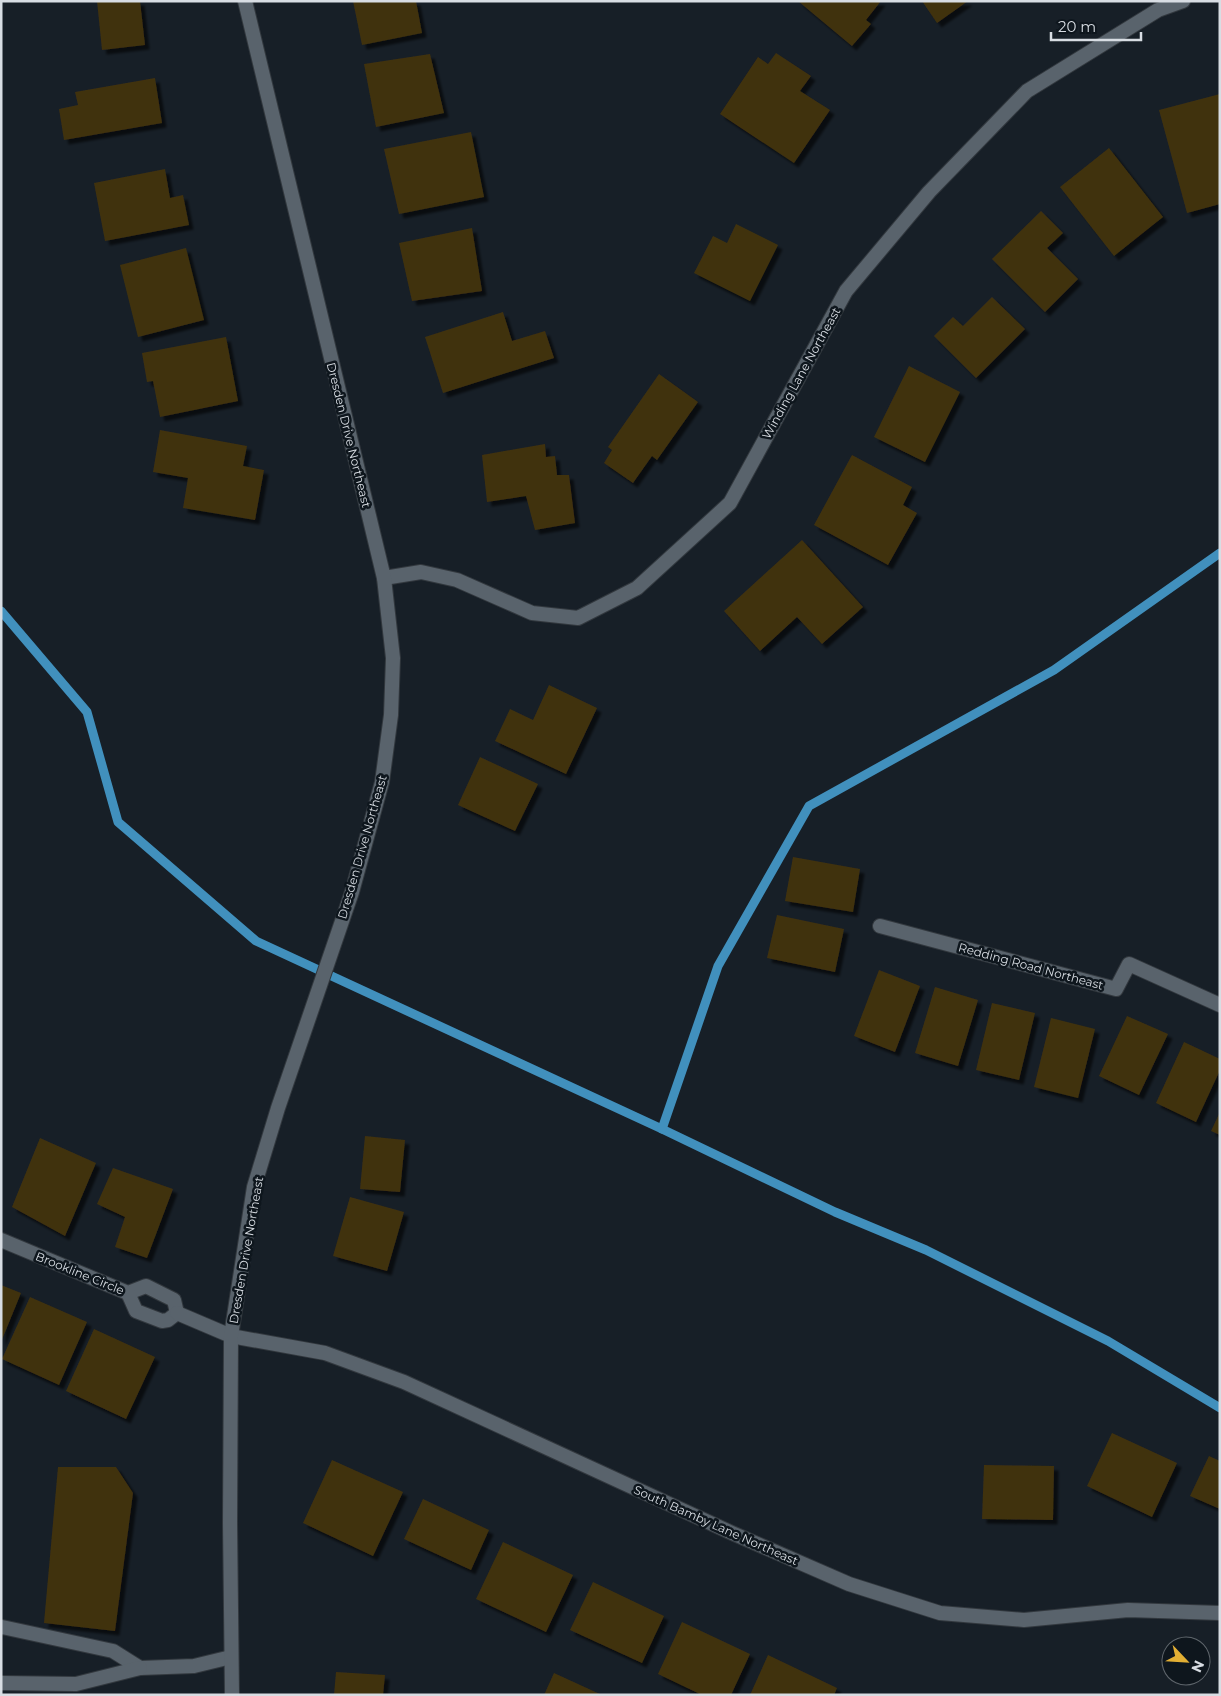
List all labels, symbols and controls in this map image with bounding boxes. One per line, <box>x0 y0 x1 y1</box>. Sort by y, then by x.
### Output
scale bar <box>1051 10 1141 42</box>
text: 20 m <box>1058 17 1096 36</box>
street label: Winding Lane Northeast <box>759 304 844 441</box>
street label: Dresden Drive Northeast <box>324 361 374 509</box>
street label: Dresden Drive Northeast <box>334 773 390 921</box>
street label: Redding Road Northeast <box>957 939 1105 993</box>
street label: Dresden Drive Northeast <box>226 1175 266 1325</box>
street label: Brookline Circle <box>33 1248 127 1298</box>
street label: South Bamby Lane Northeast <box>631 1482 801 1568</box>
north arrow <box>1161 1636 1211 1686</box>
text: N <box>1187 1658 1208 1675</box>

